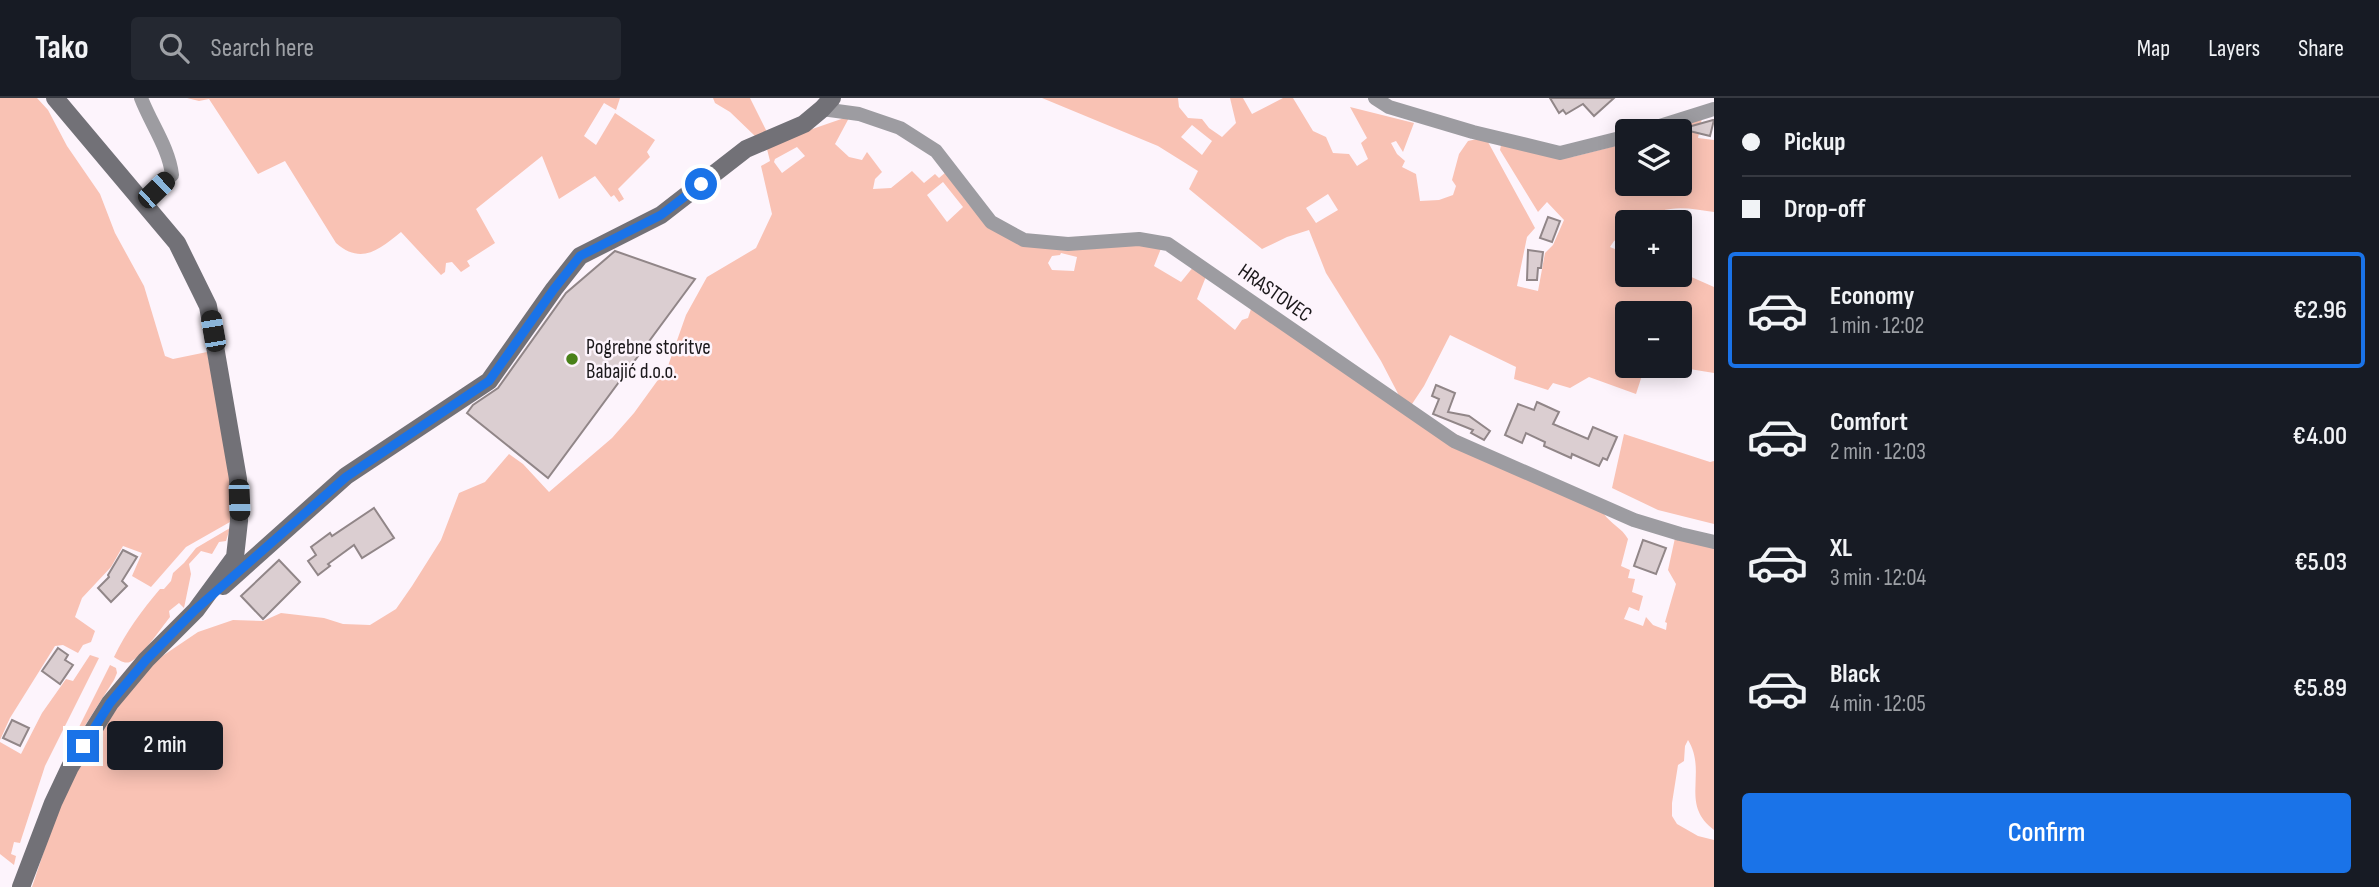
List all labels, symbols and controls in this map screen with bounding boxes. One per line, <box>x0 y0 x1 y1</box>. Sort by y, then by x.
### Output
search box <box>131 17 621 80</box>
text: Tako <box>35 28 89 68</box>
icon: search <box>155 29 193 67</box>
text: Search here <box>211 33 314 64</box>
text: Map <box>2137 34 2170 63</box>
text: Layers <box>2208 34 2260 63</box>
text: Share <box>2298 34 2344 63</box>
map controls <box>1615 119 1692 378</box>
button: layers <box>1615 119 1692 196</box>
text: Pickup <box>1784 127 1846 158</box>
car <box>134 168 179 212</box>
route start <box>685 168 717 200</box>
text: Drop-off <box>1784 194 1865 225</box>
button: + <box>1615 210 1692 287</box>
street label: HRASTOVEC <box>1233 259 1317 327</box>
icon: car <box>1746 279 1809 342</box>
text: Economy <box>1830 281 1914 312</box>
text: €2.96 <box>2293 295 2347 326</box>
button: − <box>1615 301 1692 378</box>
car <box>200 308 227 354</box>
text: 1 min · 12:02 <box>1830 312 1924 340</box>
place label: Pogrebne storitve Babajić d.o.o. <box>586 335 711 384</box>
marker: Pogrebne storitve Babajić d.o.o. <box>564 351 580 367</box>
icon: car <box>1746 405 1809 468</box>
text: Comfort <box>1830 407 1908 438</box>
text: €4.00 <box>2292 421 2347 452</box>
text: 2 min · 12:03 <box>1830 438 1926 466</box>
car <box>228 479 251 521</box>
icon: car <box>1746 531 1809 594</box>
text: XL <box>1830 533 1852 564</box>
text: €5.03 <box>2294 547 2347 578</box>
text: 3 min · 12:04 <box>1830 564 1926 592</box>
icon: car <box>1746 657 1809 720</box>
text: Black <box>1830 659 1880 690</box>
text: €5.89 <box>2293 673 2347 704</box>
text: 4 min · 12:05 <box>1830 690 1926 718</box>
callout: 2 min <box>108 722 223 770</box>
route end <box>67 730 99 762</box>
text: 2 min <box>143 731 187 759</box>
button: Confirm <box>1742 793 2351 873</box>

